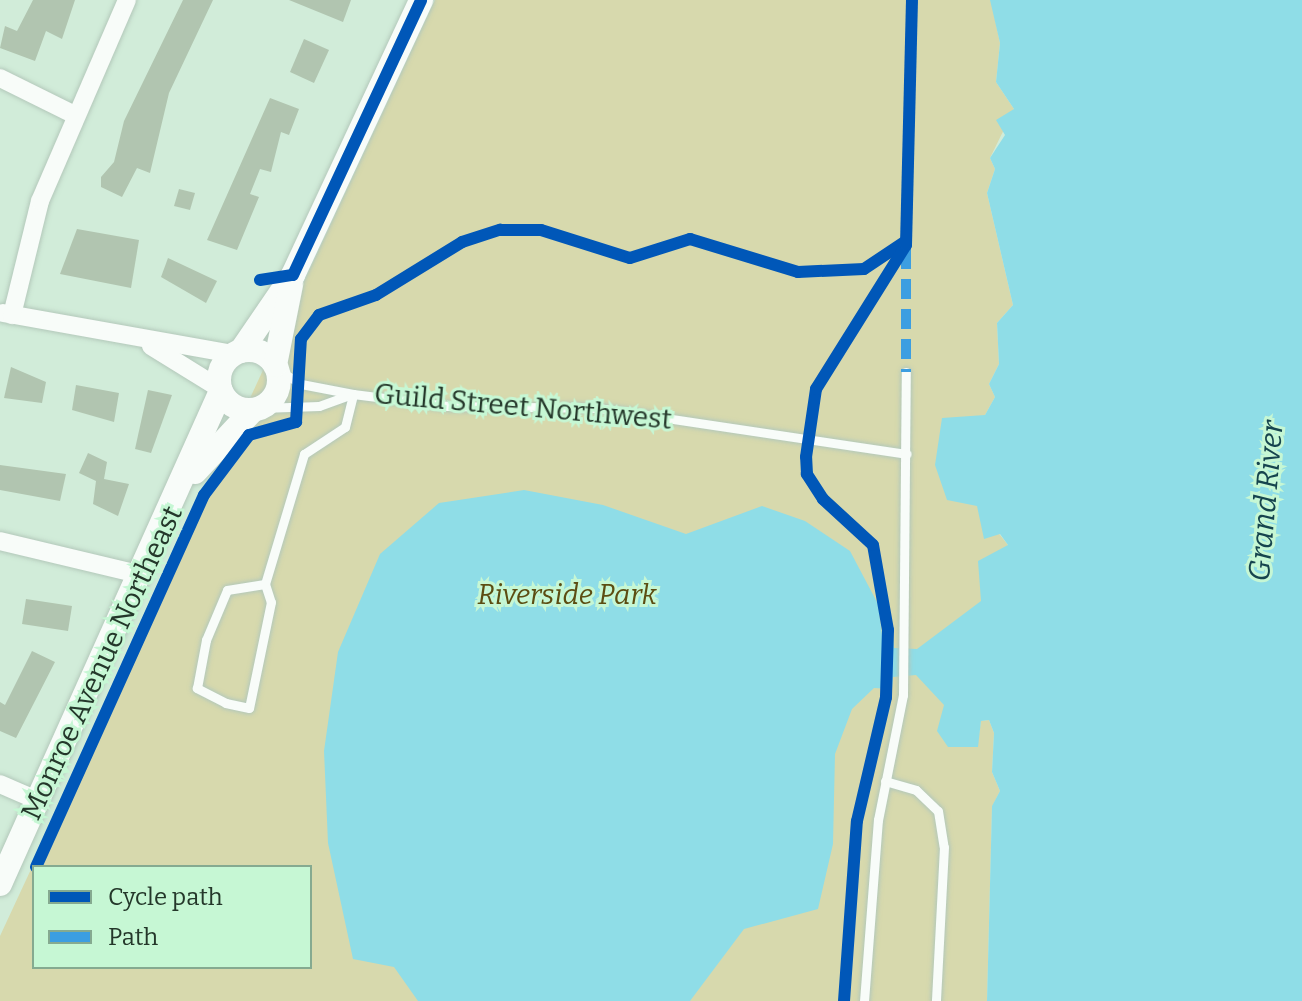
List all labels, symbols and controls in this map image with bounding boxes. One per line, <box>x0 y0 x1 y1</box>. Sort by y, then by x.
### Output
street label: Guild Street Northwest <box>373 377 673 437</box>
water label: Grand River <box>1241 419 1291 583</box>
street label: Monroe Avenue Northeast <box>14 501 190 825</box>
park label: Riverside Park <box>477 578 657 612</box>
legend <box>32 865 312 969</box>
text: Cycle path <box>108 883 223 911</box>
text: Path <box>108 923 158 951</box>

